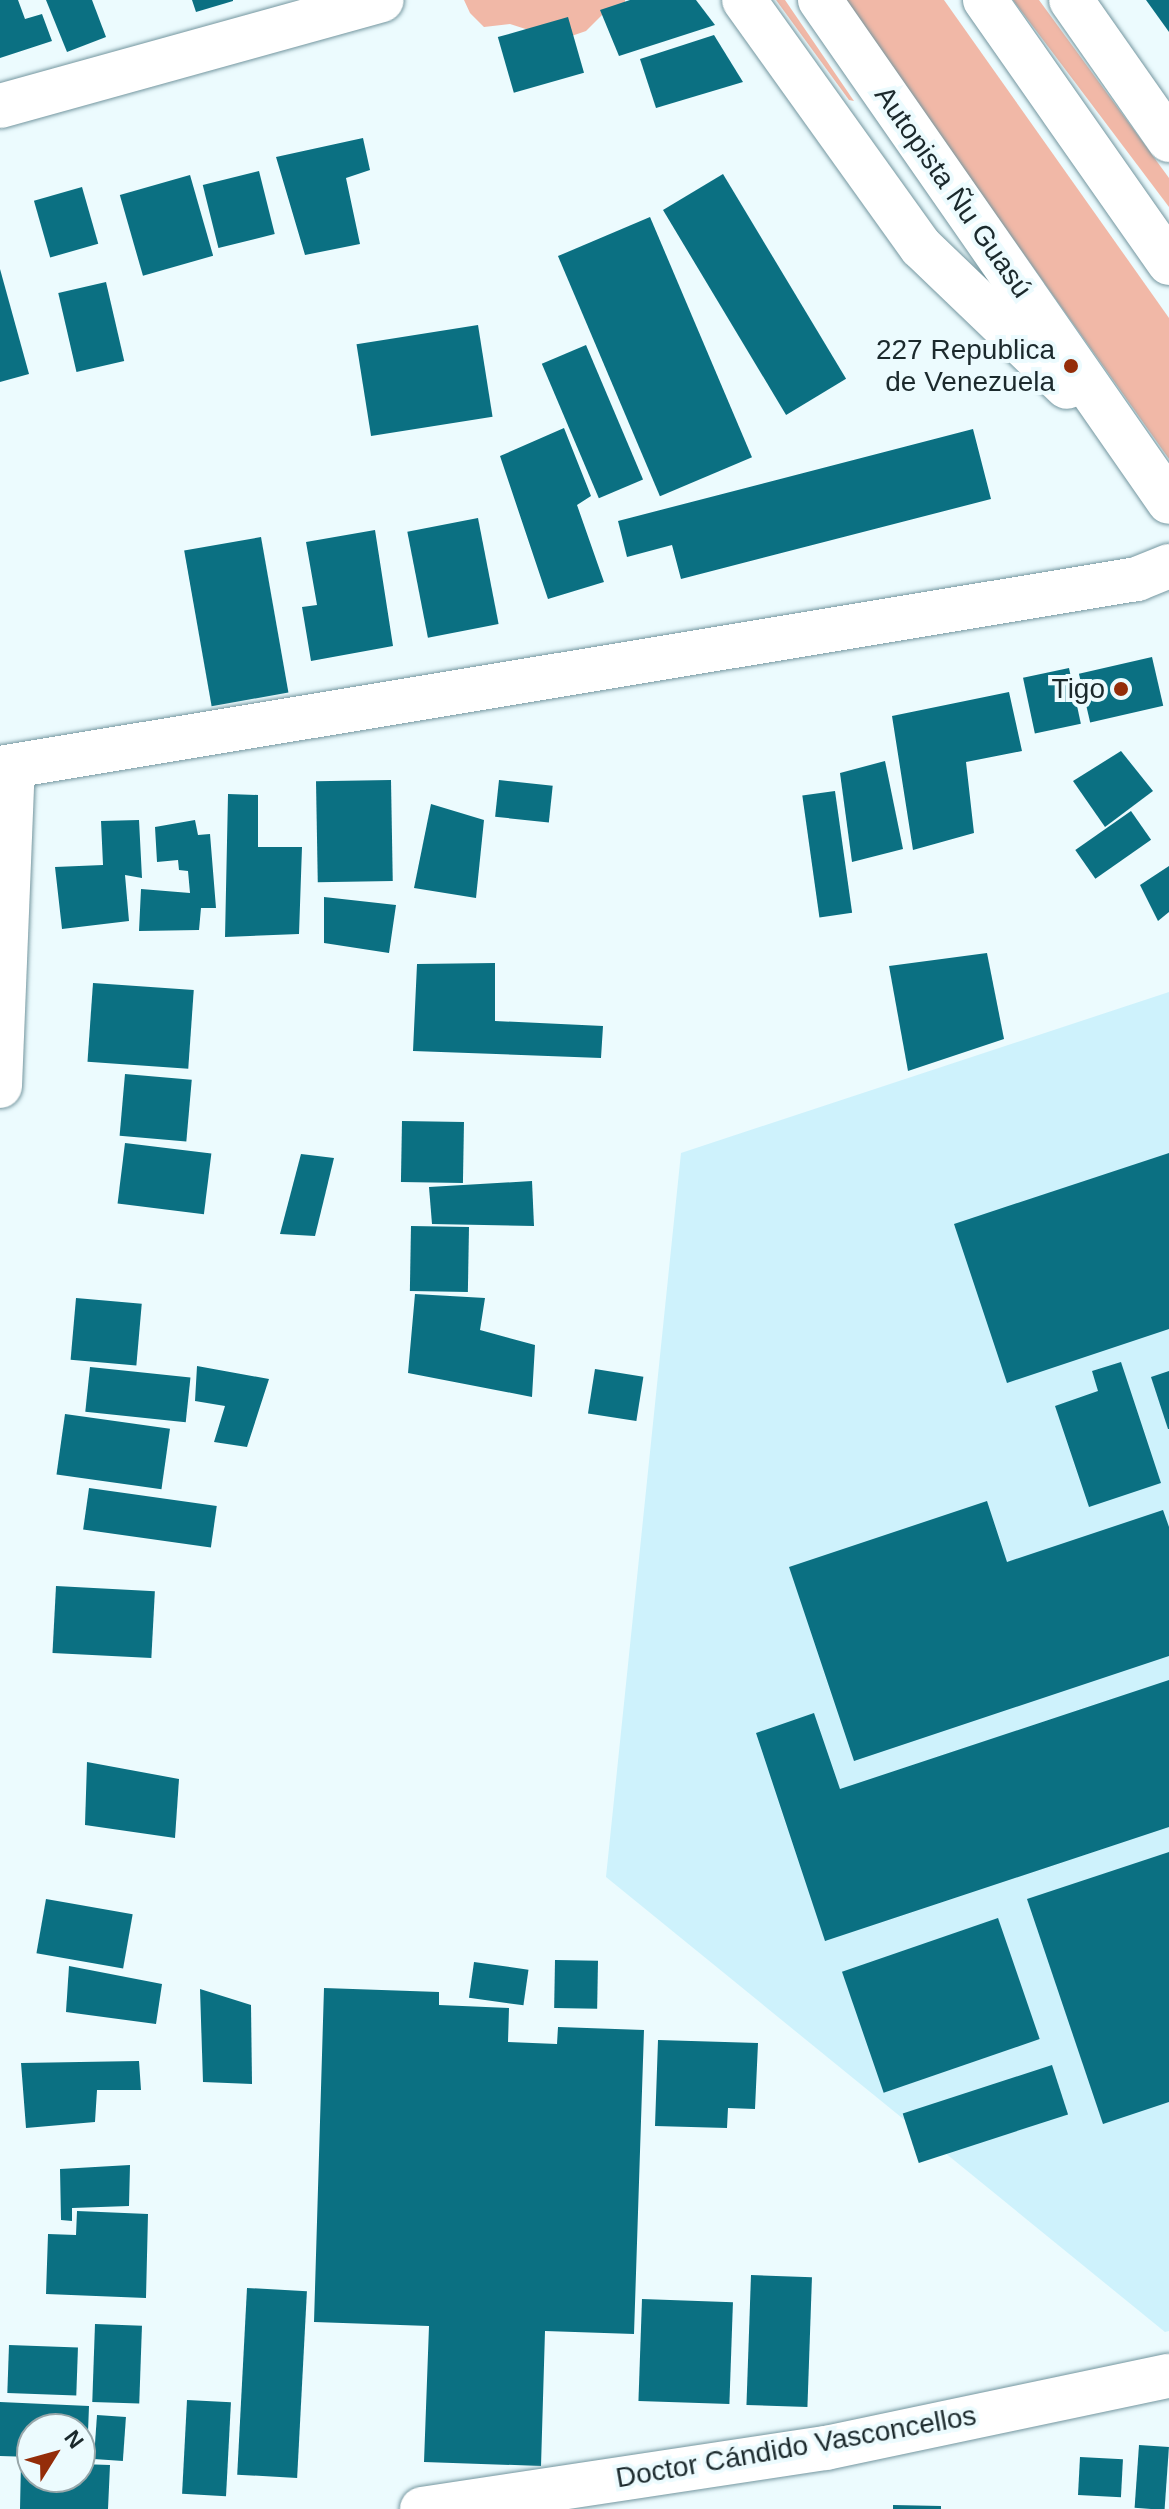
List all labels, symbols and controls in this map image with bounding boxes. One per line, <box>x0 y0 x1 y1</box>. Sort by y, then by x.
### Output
street label: Autopista Ñu Guasú <box>867 80 1039 304</box>
place label: 227 Republica de Venezuela <box>876 333 1055 399</box>
marker: 227 Republica de Venezuela <box>1062 357 1080 375</box>
place label: Tigo <box>1052 672 1105 706</box>
marker: Tigo <box>1112 680 1130 698</box>
street label: Doctor Cándido Vasconcellos <box>613 2399 979 2495</box>
north arrow <box>16 2413 96 2493</box>
text: N <box>59 2426 89 2453</box>

